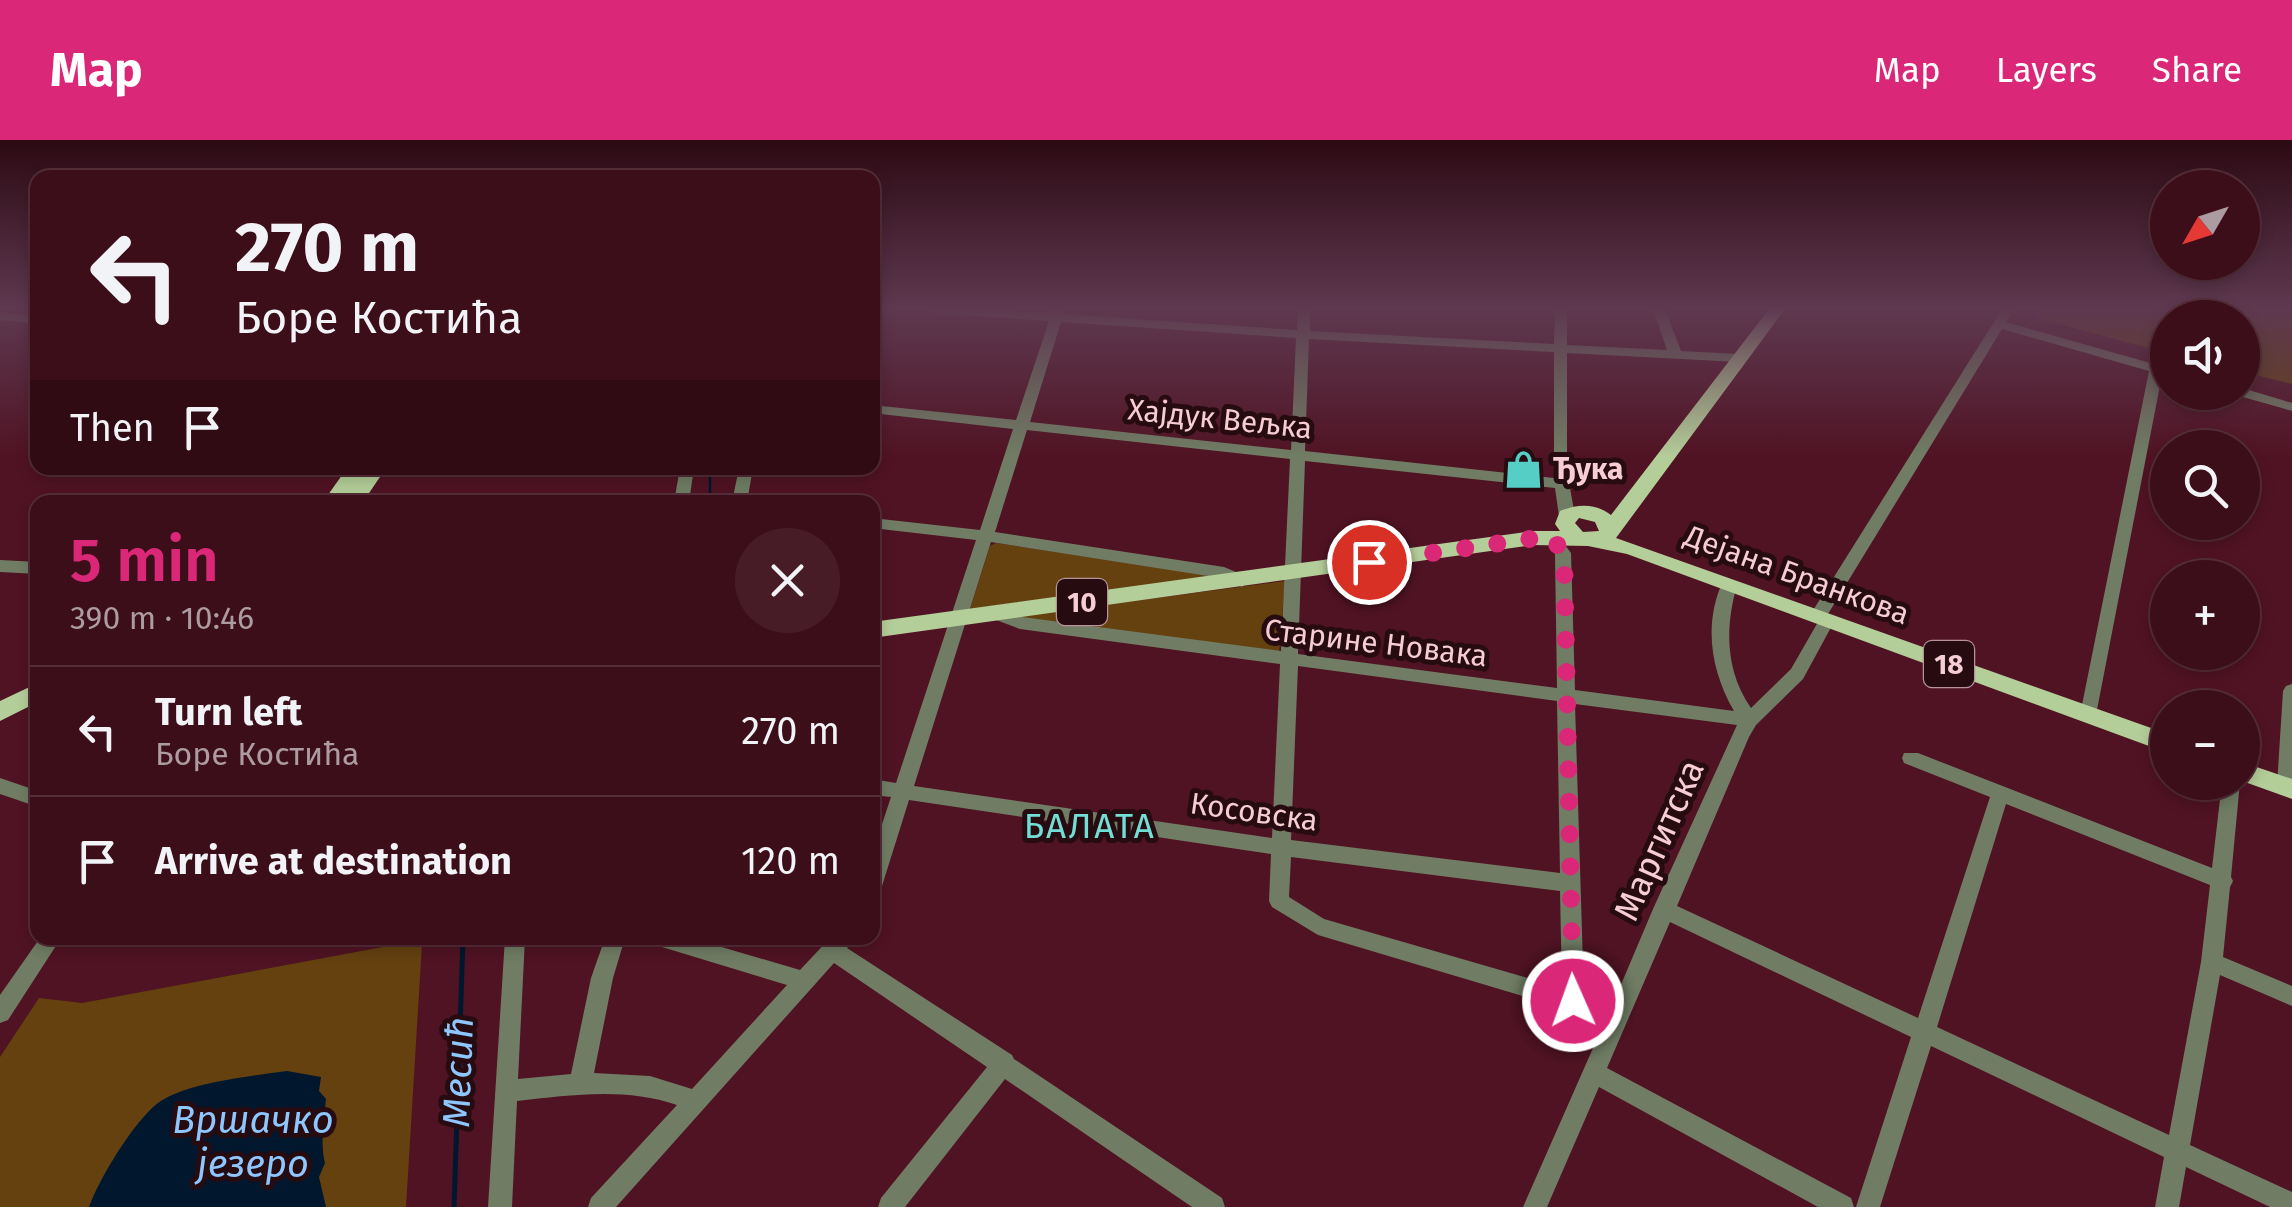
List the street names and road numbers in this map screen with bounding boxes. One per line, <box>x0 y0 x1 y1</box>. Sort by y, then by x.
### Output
street label: Хајдук Вељка <box>1126 391 1314 447</box>
street label: Дејана Бранкова <box>1679 517 1914 632</box>
road number: 10 <box>1057 579 1107 625</box>
street label: Старине Новака <box>1263 611 1489 675</box>
road number: 18 <box>1924 641 1974 687</box>
street label: Маргитска <box>1605 753 1713 927</box>
street label: Косовска <box>1188 785 1320 839</box>

